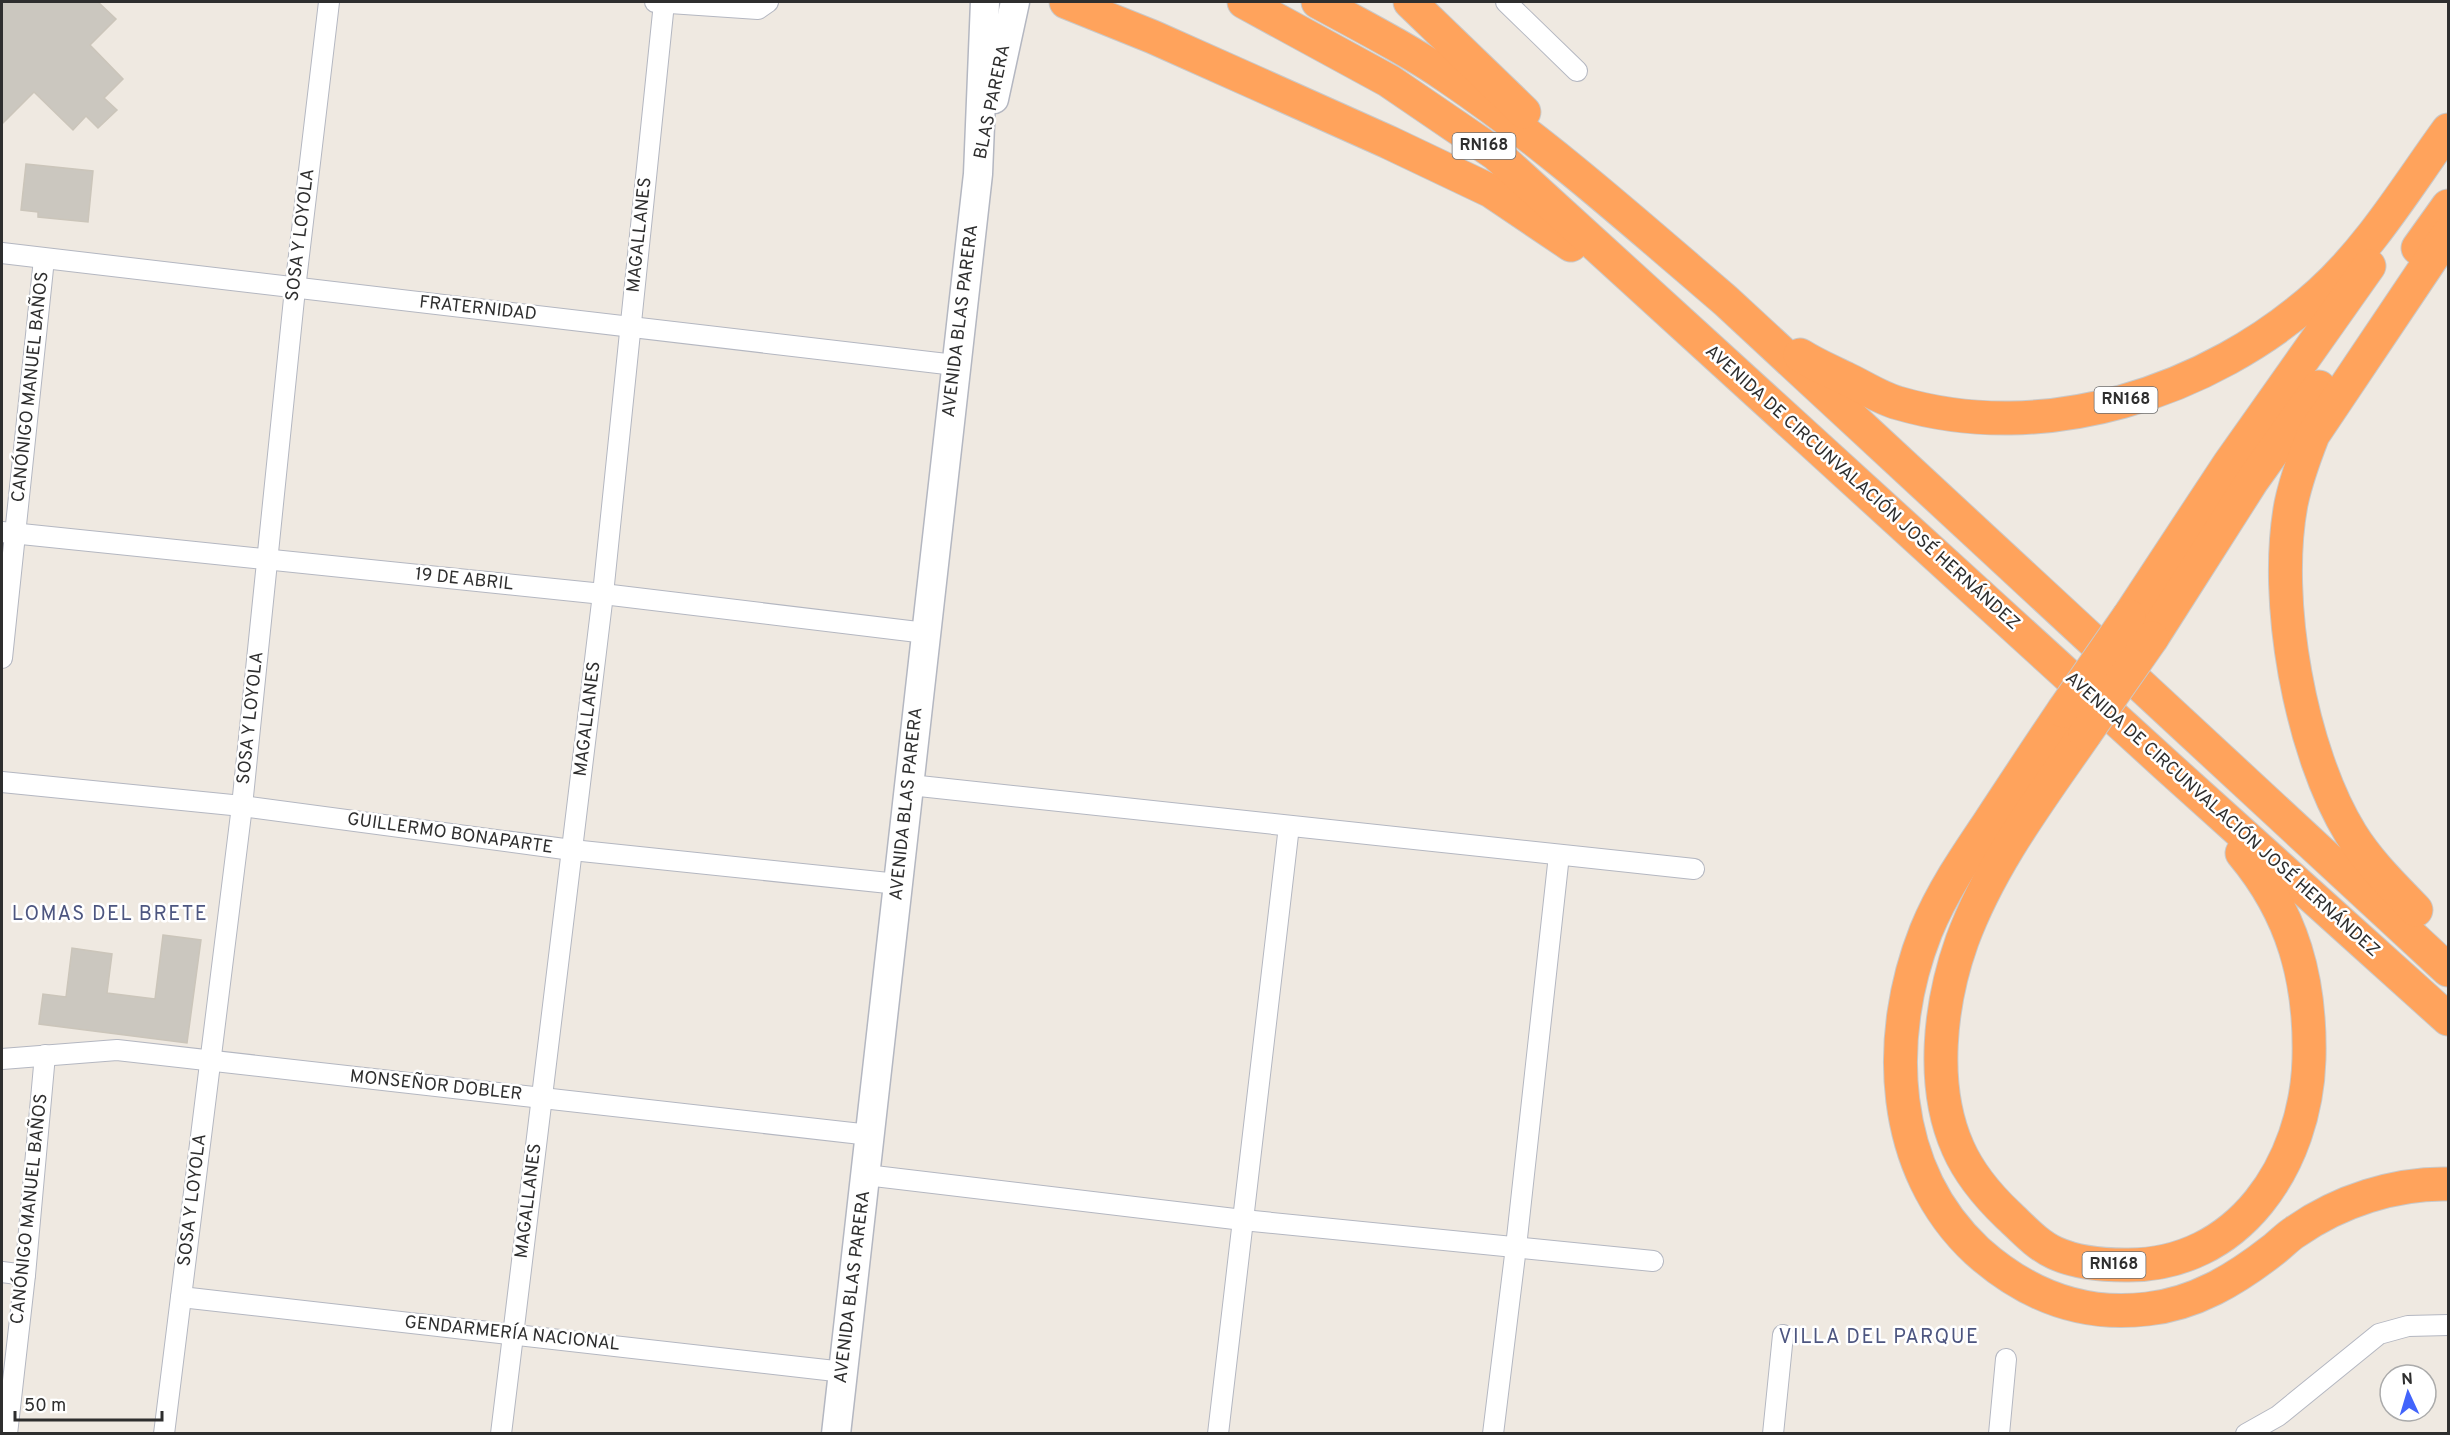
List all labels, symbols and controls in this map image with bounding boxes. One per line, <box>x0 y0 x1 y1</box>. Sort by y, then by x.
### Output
street label: BLAS PARERA <box>970 43 1016 161</box>
road number: RN168 <box>1452 133 1516 159</box>
street label: SOSA Y LOYOLA <box>281 167 321 303</box>
street label: MAGALLANES <box>623 176 657 294</box>
street label: AVENIDA BLAS PARERA <box>938 223 984 419</box>
street label: CANÓNIGO MANUEL BAÑOS <box>5 270 55 504</box>
street label: FRATERNIDAD <box>418 291 538 327</box>
street label: AVENIDA DE CIRCUNVALACIÓN JOSÉ HERNÁNDEZ <box>1700 339 2025 636</box>
road number: RN168 <box>2094 387 2158 413</box>
street label: 19 DE ABRIL <box>414 563 514 597</box>
street label: SOSA Y LOYOLA <box>233 650 269 786</box>
street label: MAGALLANES <box>570 660 606 778</box>
street label: AVENIDA DE CIRCUNVALACIÓN JOSÉ HERNÁNDEZ <box>2060 666 2385 963</box>
street label: AVENIDA BLAS PARERA <box>885 706 929 902</box>
street label: GUILLERMO BONAPARTE <box>346 808 554 860</box>
district label: LOMAS DEL BRETE <box>12 902 208 928</box>
street label: MONSEÑOR DOBLER <box>349 1064 524 1106</box>
street label: CANÓNIGO MANUEL BAÑOS <box>4 1092 54 1326</box>
street label: SOSA Y LOYOLA <box>173 1132 213 1268</box>
street label: MAGALLANES <box>511 1142 547 1260</box>
street label: AVENIDA BLAS PARERA <box>830 1189 876 1385</box>
road number: RN168 <box>2082 1252 2146 1278</box>
street label: GENDARMERÍA NACIONAL <box>403 1309 621 1357</box>
district label: VILLA DEL PARQUE <box>1779 1325 1979 1351</box>
north arrow <box>2378 1363 2438 1423</box>
text: N <box>2401 1370 2414 1390</box>
scale bar <box>15 1384 162 1422</box>
text: 50 m <box>24 1395 66 1418</box>

